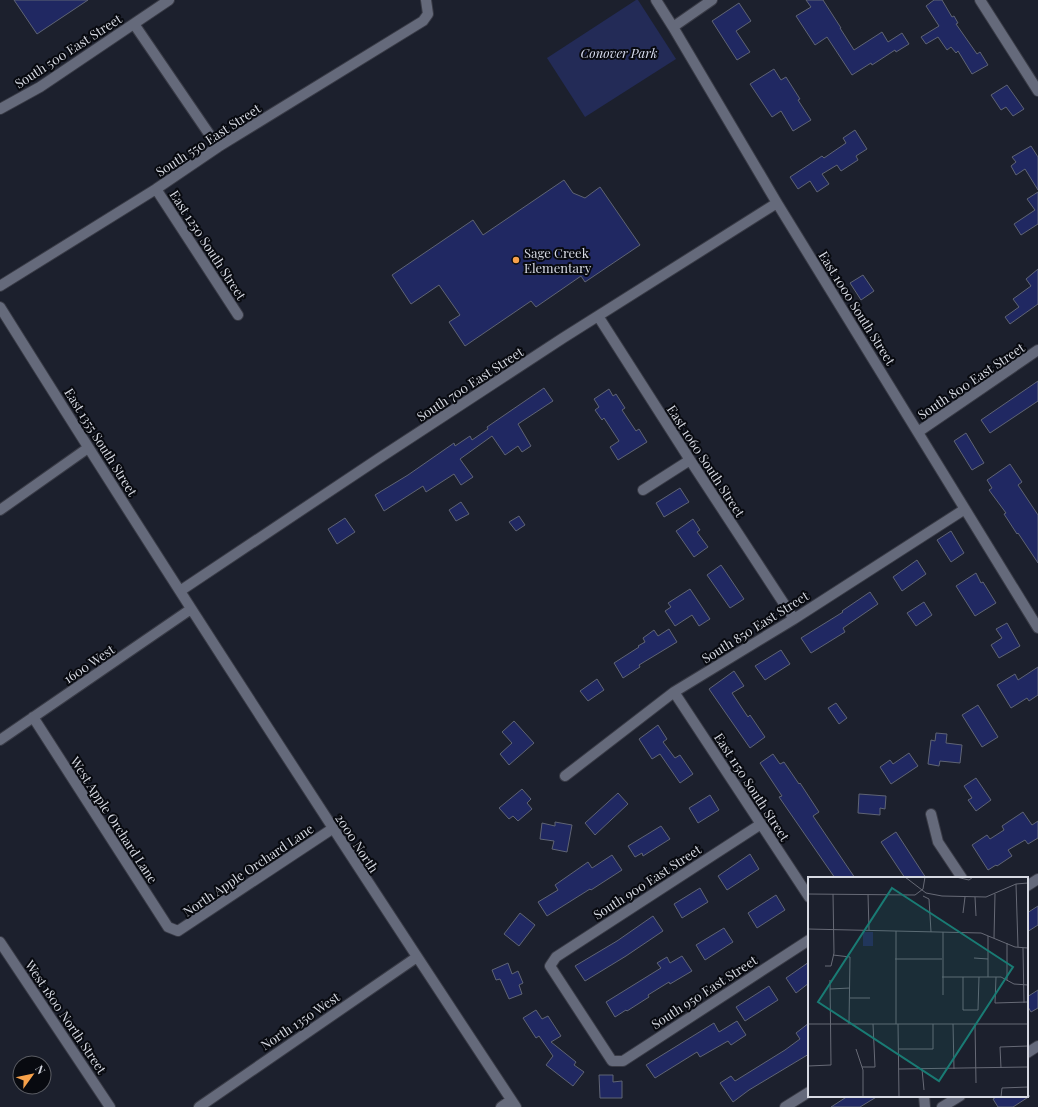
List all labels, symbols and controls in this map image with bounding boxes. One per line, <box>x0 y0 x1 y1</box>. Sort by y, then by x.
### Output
street label: South 500 East Street <box>11 9 125 92</box>
park label: Conover Park <box>581 44 658 61</box>
street label: South 550 East Street <box>152 99 264 180</box>
street label: East 1250 South Street <box>167 187 250 303</box>
place label: Sage Creek Elementary <box>524 244 592 276</box>
street label: East 1000 South Street <box>815 248 900 368</box>
marker: Sage Creek Elementary <box>511 255 521 265</box>
street label: South 800 East Street <box>914 338 1028 423</box>
street label: South 700 East Street <box>413 342 527 424</box>
street label: East 1355 South Street <box>61 385 142 499</box>
street label: East 1060 South Street <box>664 401 749 520</box>
street label: South 850 East Street <box>698 587 812 666</box>
street label: 1600 West <box>60 640 118 687</box>
street label: East 1150 South Street <box>711 729 794 844</box>
street label: West Apple Orchard Lane <box>67 752 162 887</box>
street label: 2000 North <box>332 810 383 876</box>
street label: North Apple Orchard Lane <box>179 819 317 920</box>
street label: South 900 East Street <box>590 840 704 923</box>
inset map <box>808 877 1028 1097</box>
street label: South 950 East Street <box>648 951 760 1032</box>
street label: West 1800 North Street <box>22 957 110 1077</box>
street label: North 1350 West <box>257 988 343 1053</box>
north arrow <box>12 1055 52 1095</box>

